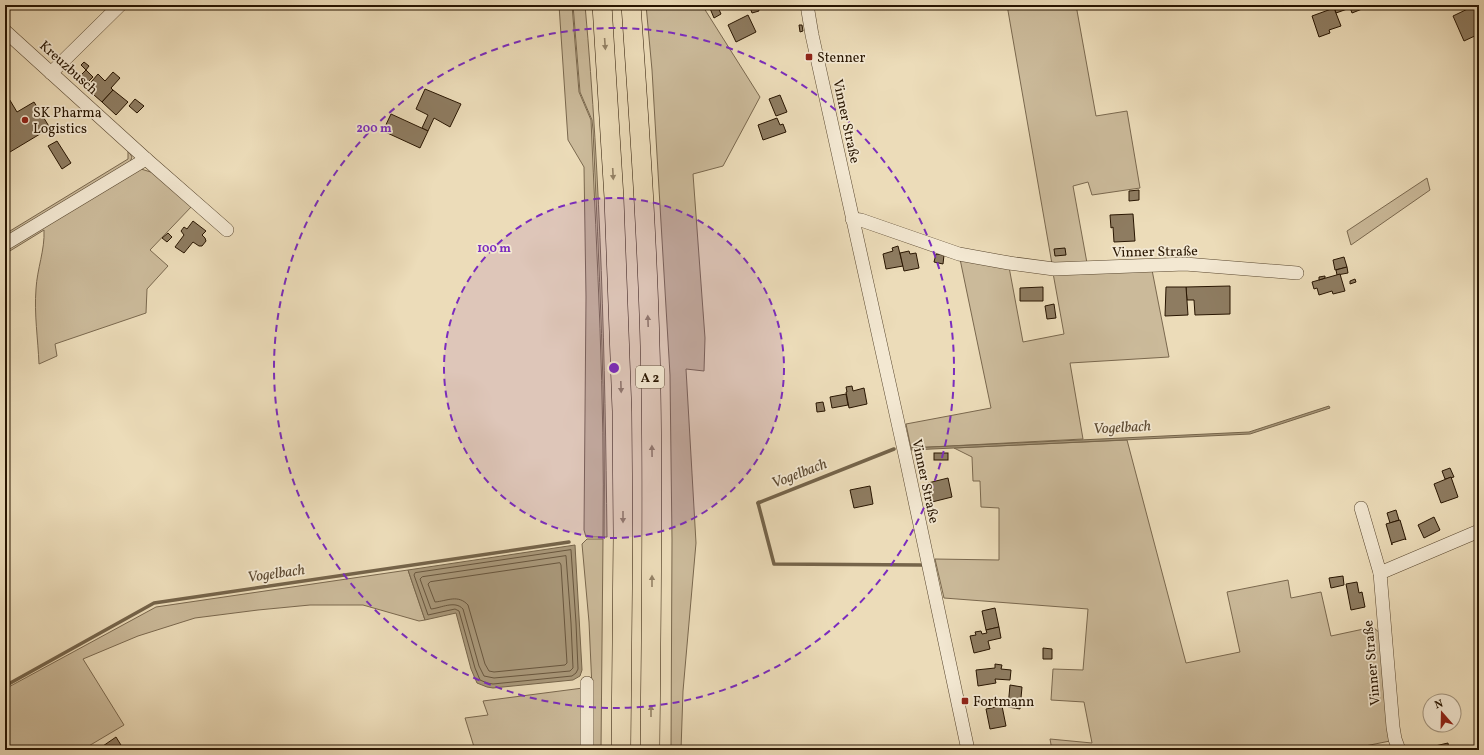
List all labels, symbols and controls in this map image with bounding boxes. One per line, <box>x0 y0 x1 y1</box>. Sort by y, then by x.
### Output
street label: Kreuzbusch <box>35 37 101 99</box>
one-way arrow <box>601 38 608 50</box>
place label: Stenner <box>817 49 865 68</box>
marker: Stenner <box>804 52 814 62</box>
street label: Vinner Straße <box>827 77 864 166</box>
place label: SK Pharma Logistics <box>33 104 102 139</box>
marker: SK Pharma Logistics <box>20 115 30 125</box>
text: 200 m <box>356 121 392 137</box>
one-way arrow <box>609 168 616 180</box>
text: 100 m <box>477 241 511 257</box>
street label: Vinner Straße <box>1112 242 1198 263</box>
one-way arrow <box>645 315 652 327</box>
centre of rings <box>607 361 621 375</box>
road number: A 2 <box>636 366 664 388</box>
one-way arrow <box>618 381 624 394</box>
water label: Vogelbach <box>1093 416 1152 441</box>
street label: Vinner Straße <box>906 437 943 526</box>
one-way arrow <box>648 445 655 457</box>
water label: Vogelbach <box>769 454 830 495</box>
one-way arrow <box>620 511 626 524</box>
water label: Vogelbach <box>246 560 306 589</box>
one-way arrow <box>649 574 655 587</box>
street label: Vinner Straße <box>1359 619 1386 706</box>
place label: Fortmann <box>973 693 1034 712</box>
north arrow <box>1422 693 1462 733</box>
marker: Fortmann <box>960 696 970 706</box>
text: N <box>1433 697 1445 713</box>
one-way arrow <box>647 705 654 717</box>

